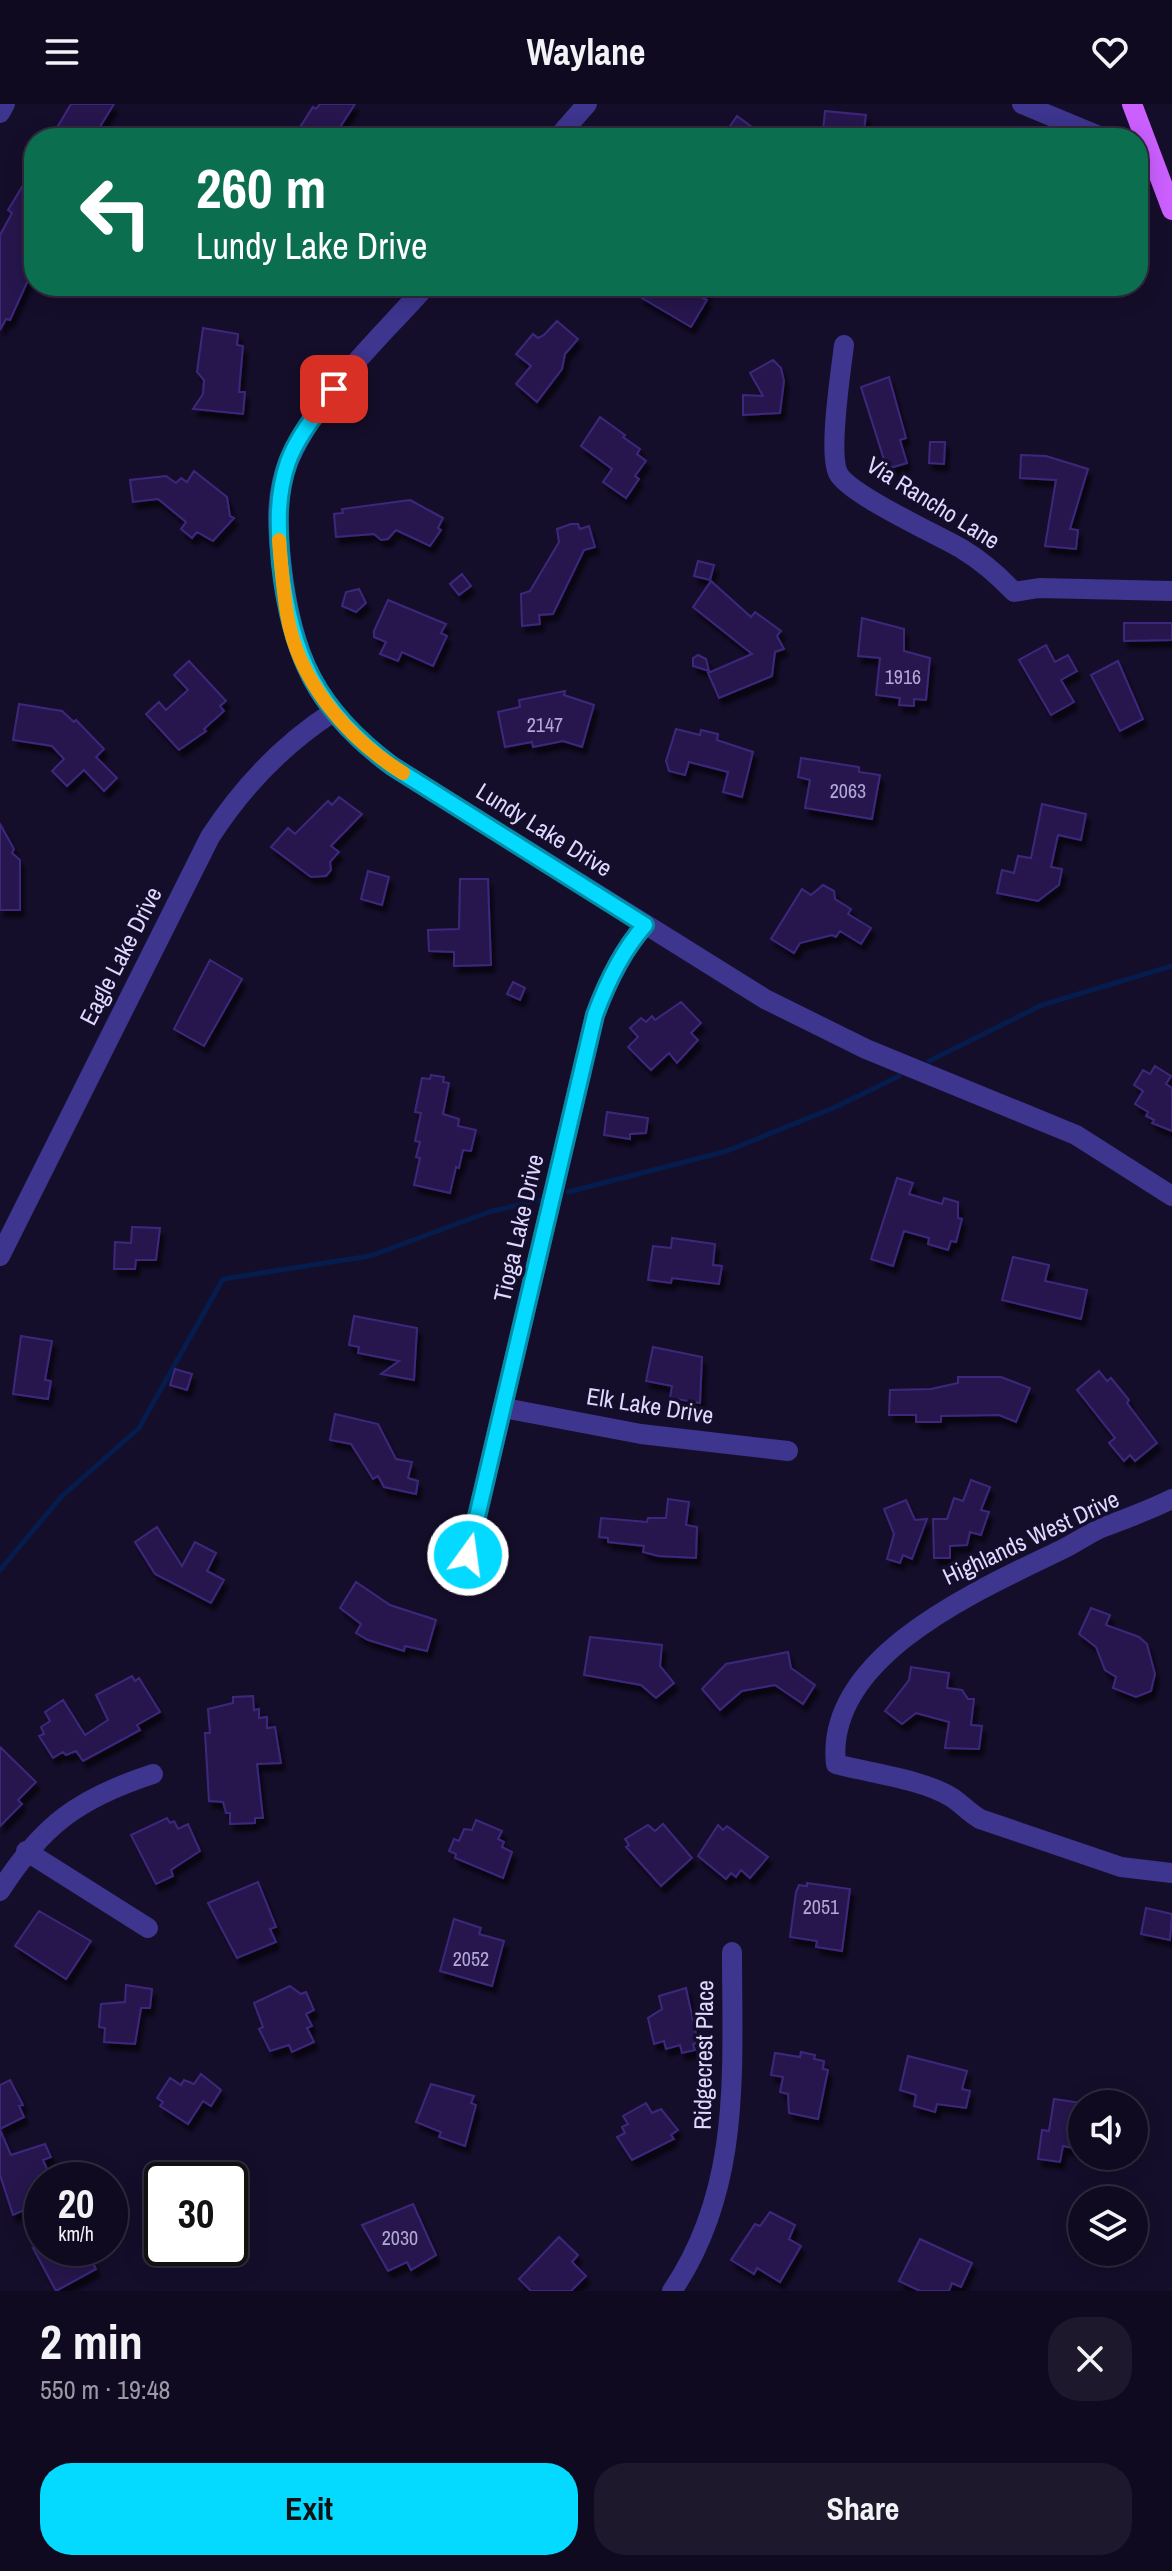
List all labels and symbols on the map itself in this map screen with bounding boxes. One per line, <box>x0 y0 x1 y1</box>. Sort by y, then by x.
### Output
pin <box>300 355 368 423</box>
street label: Via Rancho Lane <box>861 448 1006 556</box>
house number: 1916 <box>885 663 921 690</box>
house number: 2147 <box>527 711 563 738</box>
street label: Lundy Lake Drive <box>471 775 618 884</box>
house number: 2063 <box>830 777 866 804</box>
street label: Eagle Lake Drive <box>72 881 169 1030</box>
street label: Tioga Lake Drive <box>486 1151 551 1305</box>
street label: Elk Lake Drive <box>584 1379 716 1431</box>
street label: Highlands West Drive <box>937 1482 1124 1592</box>
position arrow <box>426 1513 510 1597</box>
house number: 2051 <box>803 1893 839 1920</box>
house number: 2052 <box>453 1945 489 1972</box>
street label: Ridgecrest Place <box>686 1980 720 2130</box>
speed limit sign: 30 <box>144 2162 248 2266</box>
house number: 2030 <box>382 2224 418 2251</box>

